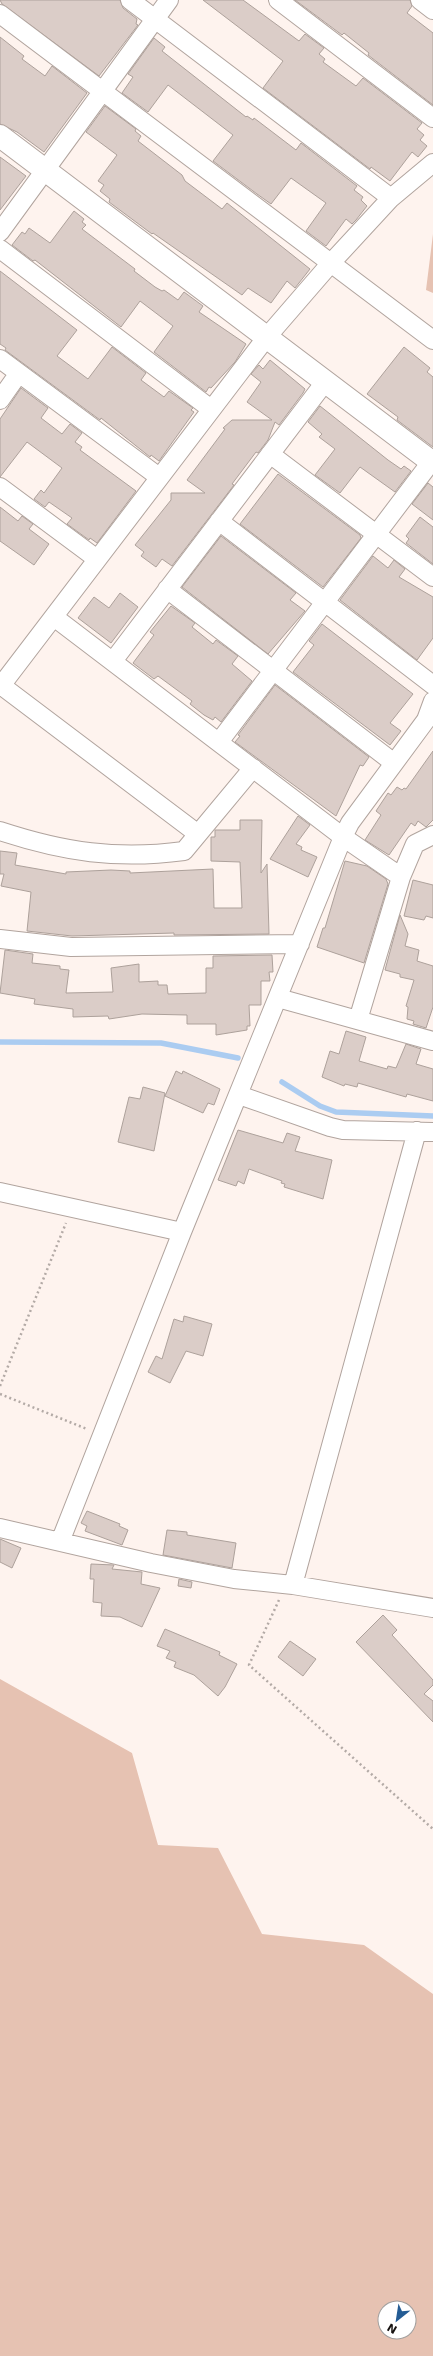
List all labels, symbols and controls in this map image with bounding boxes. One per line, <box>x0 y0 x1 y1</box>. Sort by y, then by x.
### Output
north arrow <box>377 2300 417 2340</box>
text: N <box>385 2320 399 2336</box>

